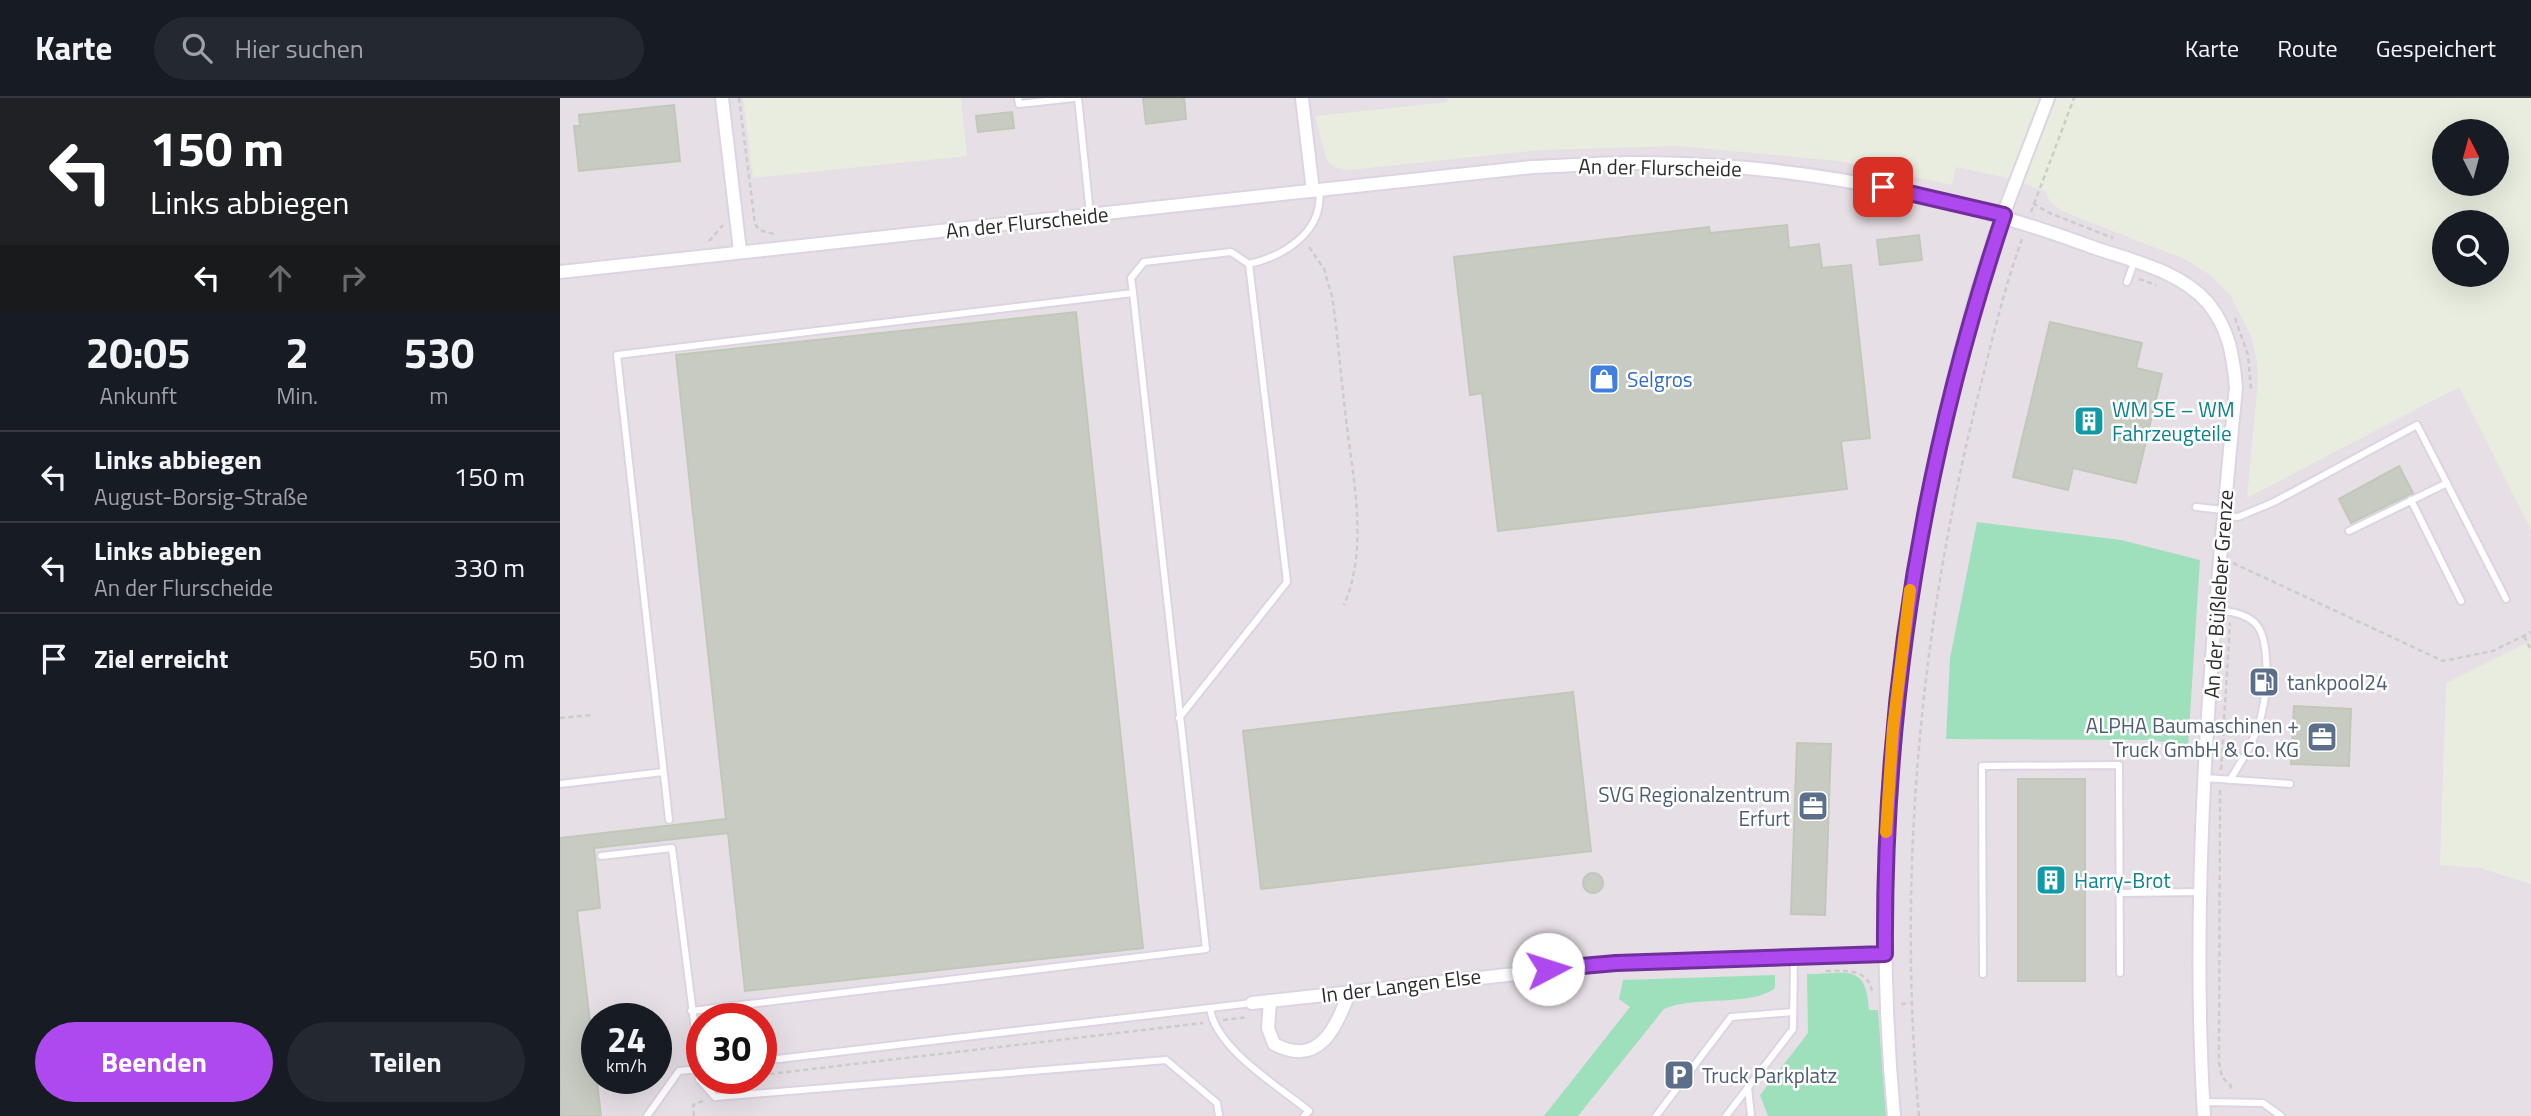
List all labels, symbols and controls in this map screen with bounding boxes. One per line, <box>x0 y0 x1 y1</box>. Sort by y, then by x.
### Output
search box <box>154 17 644 80</box>
text: Karte <box>35 23 112 73</box>
icon: search <box>178 29 216 67</box>
text: Hier suchen <box>234 29 364 68</box>
text: Karte <box>2185 30 2239 66</box>
text: Route <box>2277 30 2338 66</box>
text: Gespeichert <box>2376 30 2496 66</box>
text: 150 m <box>150 110 284 185</box>
north arrow <box>2432 119 2510 196</box>
map controls <box>2432 119 2509 287</box>
icon: left <box>35 126 126 217</box>
street label: An der Flurscheide <box>1578 150 1742 184</box>
pin <box>1853 157 1913 217</box>
icon: arrive <box>1864 168 1902 206</box>
text: Links abbiegen <box>150 178 349 226</box>
street label: An der Flurscheide <box>944 198 1110 246</box>
button: search <box>2432 210 2509 287</box>
icon: left <box>188 259 226 297</box>
icon: ahead <box>261 259 299 297</box>
icon: right <box>334 259 372 297</box>
text: 20:05 <box>86 320 191 384</box>
text: 2 <box>285 320 309 384</box>
text: 530 <box>404 320 474 384</box>
shop icon: Selgros <box>1587 362 1621 396</box>
place label: Selgros <box>1627 363 1693 395</box>
text: Ankunft <box>99 378 177 413</box>
text: Min. <box>276 378 318 413</box>
text: m <box>429 378 449 413</box>
place label: WM SE – WM Fahrzeugteile <box>2112 393 2235 449</box>
building icon: WM SE – WM Fahrzeugteile <box>2072 404 2106 438</box>
text: Links abbiegen <box>94 440 262 479</box>
text: 150 m <box>454 457 525 496</box>
icon: left <box>35 458 73 496</box>
text: August-Borsig-Straße <box>94 479 308 514</box>
street label: An der Büßleber Grenze <box>2195 489 2241 699</box>
text: Links abbiegen <box>94 531 262 570</box>
text: 330 m <box>454 548 525 587</box>
icon: left <box>35 549 73 587</box>
text: An der Flurscheide <box>94 570 273 605</box>
text: Ziel erreicht <box>94 639 229 678</box>
text: 50 m <box>468 639 525 678</box>
icon: arrive <box>35 640 73 678</box>
fuel station icon: tankpool24 <box>2247 665 2281 699</box>
place label: tankpool24 <box>2287 666 2388 698</box>
place label: ALPHA Baumaschinen + Truck GmbH & Co. KG <box>2086 709 2299 765</box>
office icon: ALPHA Baumaschinen + Truck GmbH & Co. KG <box>2305 720 2339 754</box>
place label: SVG Regionalzentrum Erfurt <box>1598 778 1791 834</box>
office icon: SVG Regionalzentrum Erfurt <box>1796 789 1830 823</box>
building icon: Harry-Brot <box>2034 863 2068 897</box>
place label: Harry-Brot <box>2074 864 2171 896</box>
position arrow <box>1511 932 1585 1006</box>
street label: In der Langen Else <box>1319 959 1483 1011</box>
speed limit sign: 30 <box>686 1003 777 1094</box>
text: 24 <box>607 1012 646 1066</box>
button: Beenden <box>35 1022 273 1102</box>
button: Teilen <box>287 1022 525 1102</box>
text: km/h <box>606 1052 647 1079</box>
parking icon: Truck Parkplatz <box>1662 1058 1696 1092</box>
place label: Truck Parkplatz <box>1702 1059 1837 1091</box>

